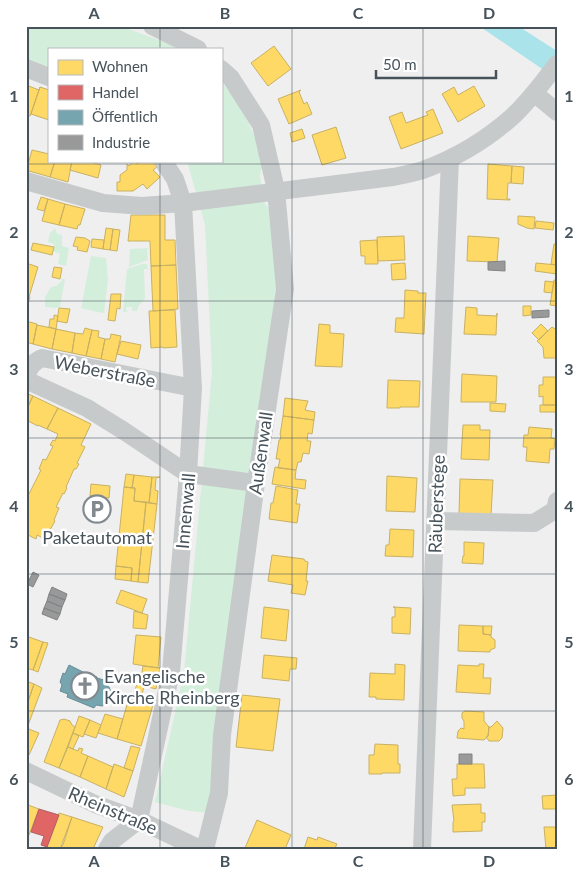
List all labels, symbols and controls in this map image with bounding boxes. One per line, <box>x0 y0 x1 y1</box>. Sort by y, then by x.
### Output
text: A <box>87 3 100 22</box>
text: B <box>220 3 230 22</box>
text: C <box>353 3 364 22</box>
text: D <box>483 3 495 22</box>
legend <box>48 48 222 162</box>
scale bar <box>376 48 496 80</box>
text: 50 m <box>383 55 417 73</box>
text: Wohnen <box>92 57 148 75</box>
text: Handel <box>92 83 139 101</box>
text: 1 <box>9 86 19 105</box>
text: 1 <box>564 86 574 105</box>
text: Öffentlich <box>92 107 158 125</box>
text: Industrie <box>92 133 150 151</box>
text: 2 <box>9 222 19 241</box>
text: 2 <box>564 222 574 241</box>
street label: Weberstraße <box>52 350 158 392</box>
text: 3 <box>9 359 19 378</box>
text: 3 <box>564 359 574 378</box>
street label: Außenwall <box>243 410 277 496</box>
street label: Räuberstege <box>423 454 449 554</box>
street label: Innenwall <box>171 472 199 550</box>
parking icon: Paketautomat <box>82 494 112 524</box>
text: 4 <box>9 496 19 515</box>
text: 4 <box>564 496 574 515</box>
place label: Paketautomat <box>42 526 152 548</box>
text: 5 <box>9 632 19 651</box>
text: 5 <box>564 632 574 651</box>
place label: Evangelische Kirche Rheinberg <box>104 665 240 708</box>
church icon: Evangelische Kirche Rheinberg <box>70 671 100 701</box>
text: 6 <box>9 769 19 788</box>
text: 6 <box>564 769 574 788</box>
street label: Rheinstraße <box>65 781 161 839</box>
text: A <box>87 851 100 870</box>
text: B <box>220 851 230 870</box>
text: C <box>353 851 364 870</box>
text: D <box>483 851 495 870</box>

